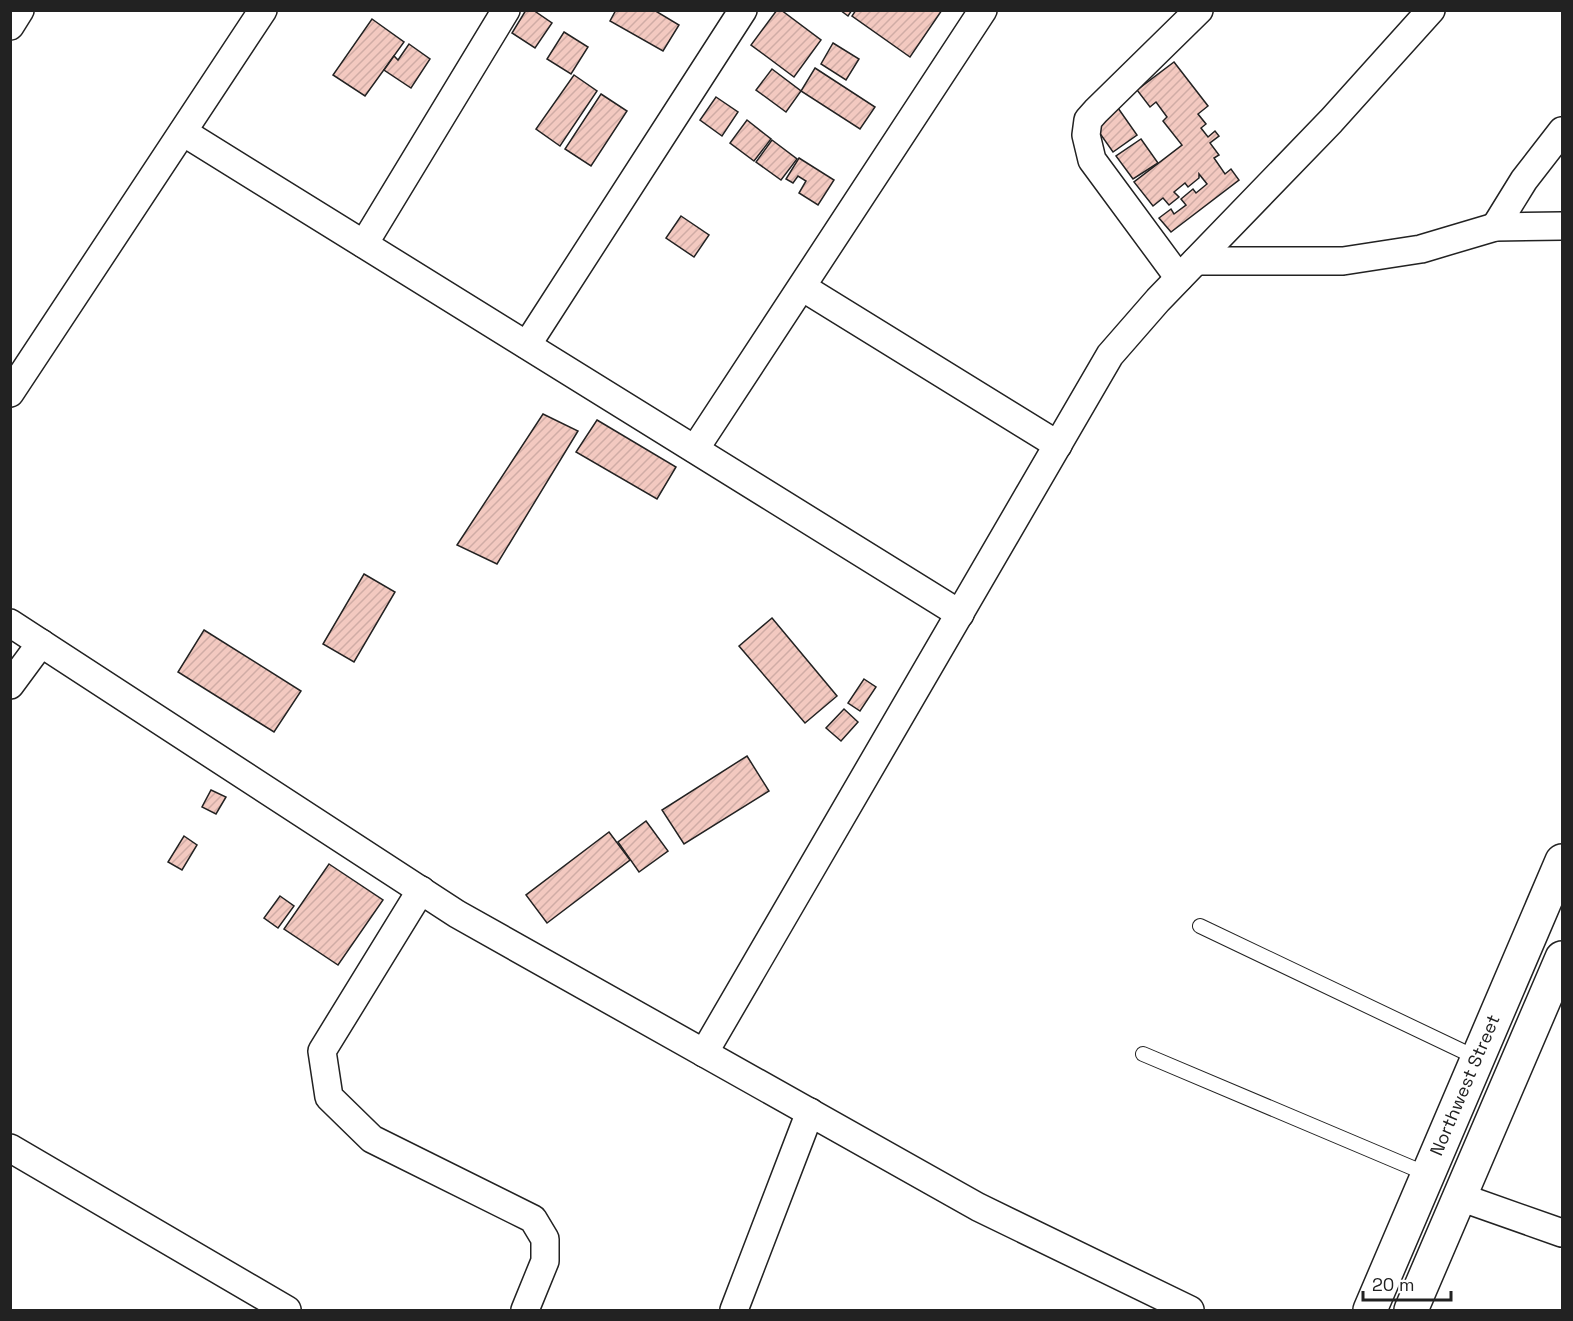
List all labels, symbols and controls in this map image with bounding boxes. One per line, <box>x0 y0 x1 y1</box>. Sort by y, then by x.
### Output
street label: Northwest Street <box>1424 1011 1505 1159</box>
scale bar <box>1363 1264 1452 1302</box>
text: 20 m <box>1372 1273 1415 1296</box>

